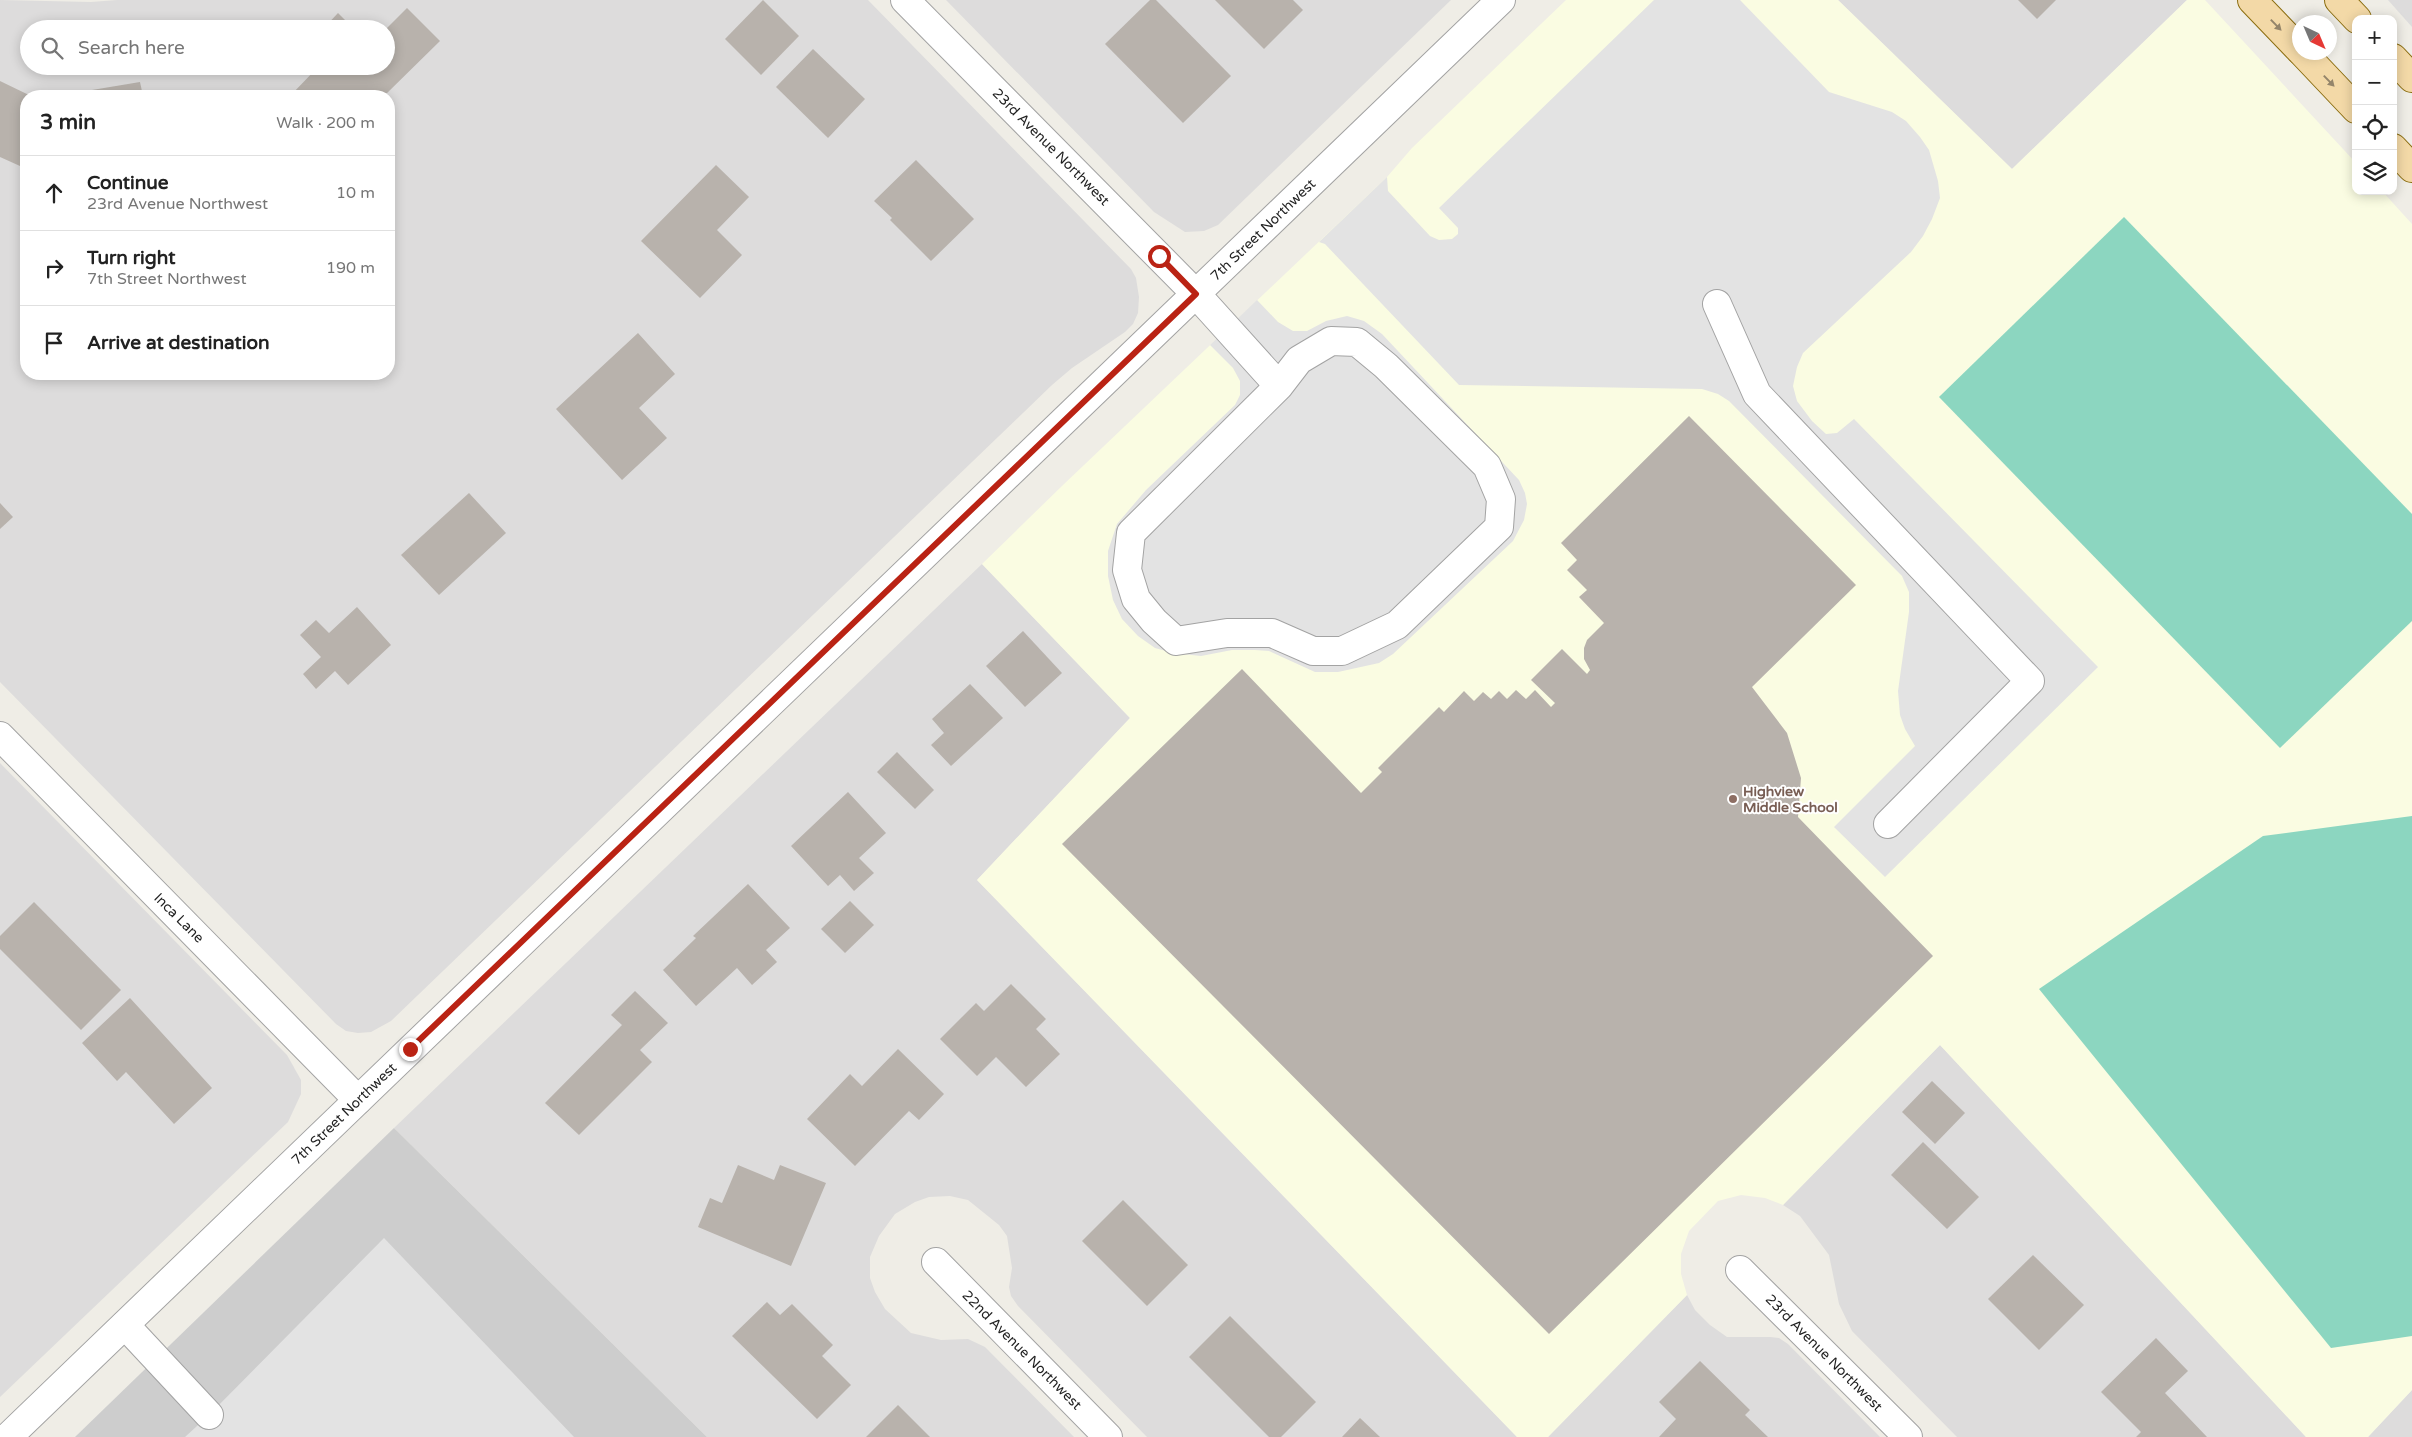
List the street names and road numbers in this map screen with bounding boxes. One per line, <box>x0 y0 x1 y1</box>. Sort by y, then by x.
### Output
street label: 23rd Avenue Northwest <box>989 85 1114 210</box>
street label: 7th Street Northwest <box>1207 175 1320 285</box>
street label: Inca Lane <box>150 889 208 947</box>
street label: 7th Street Northwest <box>288 1059 401 1169</box>
street label: 22nd Avenue Northwest <box>959 1287 1086 1414</box>
street label: 23rd Avenue Northwest <box>1762 1291 1887 1416</box>

